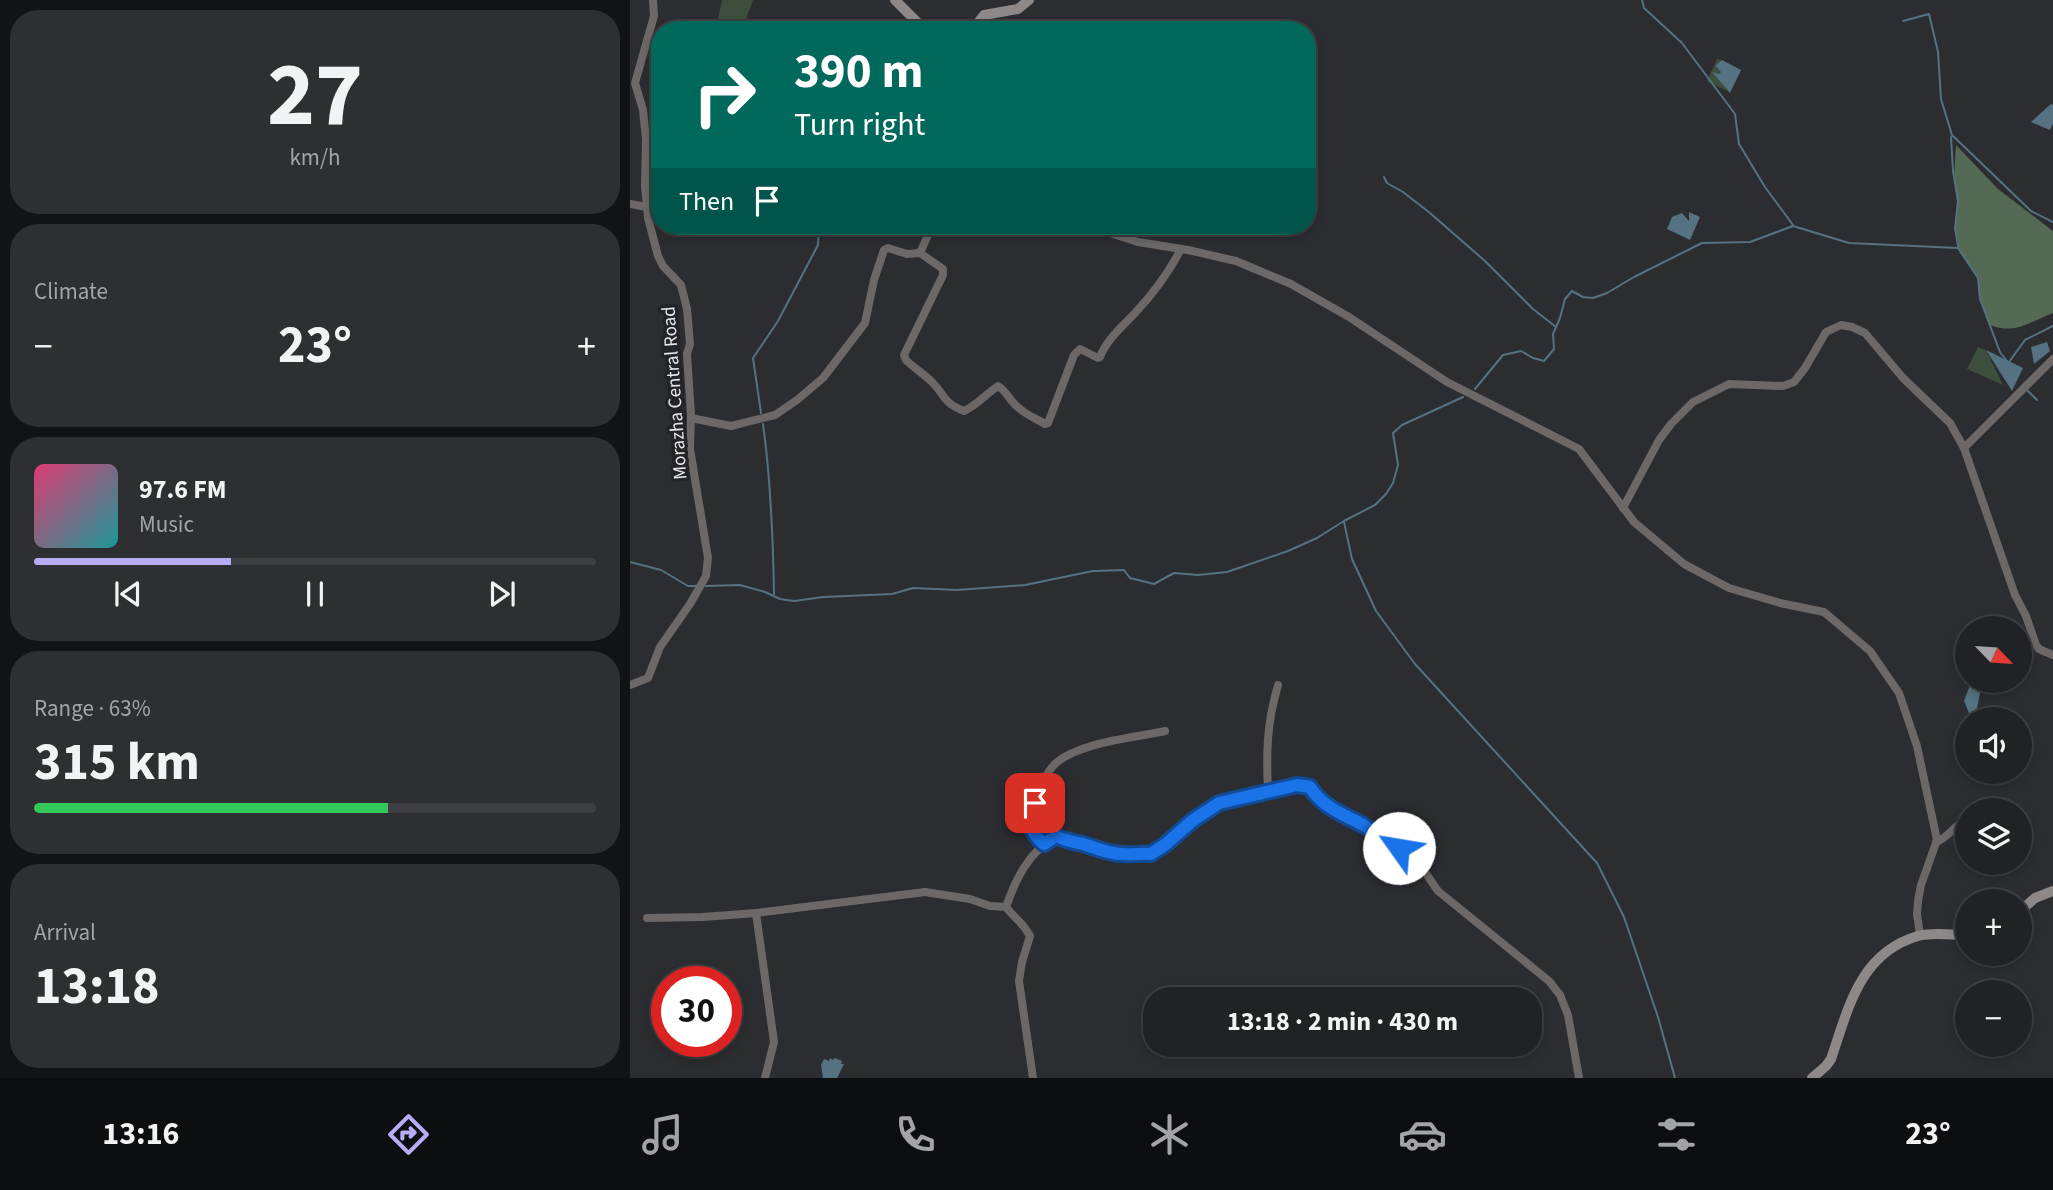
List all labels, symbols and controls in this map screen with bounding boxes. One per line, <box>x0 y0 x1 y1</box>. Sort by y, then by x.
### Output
text: 27 <box>267 31 363 160</box>
text: 390 m <box>794 37 923 107</box>
icon: right <box>679 49 770 140</box>
text: Turn right <box>794 102 925 148</box>
text: km/h <box>289 141 341 174</box>
icon: arrive <box>748 182 786 220</box>
text: Then <box>679 183 734 220</box>
text: Climate <box>34 275 108 308</box>
street label: Morazha Central Road <box>655 305 695 481</box>
text: 23° <box>278 309 352 383</box>
text: − <box>34 320 53 374</box>
text: + <box>577 320 596 374</box>
text: 97.6 FM <box>139 471 227 508</box>
text: Music <box>139 508 194 541</box>
icon: previous <box>109 575 147 613</box>
icon: pause <box>296 575 334 613</box>
icon: next <box>483 575 521 613</box>
north arrow <box>1955 616 2032 693</box>
map controls <box>1955 616 2032 1057</box>
text: Range · 63% <box>34 692 151 725</box>
button: sound <box>1955 707 2032 784</box>
text: 315 km <box>34 726 200 800</box>
pin <box>1005 773 1065 833</box>
icon: arrive <box>1016 784 1054 822</box>
button: layers <box>1955 798 2032 875</box>
position arrow <box>1362 811 1436 885</box>
button: + <box>1955 889 2032 966</box>
text: Arrival <box>34 916 96 949</box>
text: 13:18 <box>34 950 159 1024</box>
speed limit sign: 30 <box>651 966 742 1057</box>
button: − <box>1955 980 2032 1057</box>
text: 13:18 · 2 min · 430 m <box>1227 1003 1458 1040</box>
icon: directions <box>384 1110 433 1159</box>
icon: music <box>638 1110 687 1159</box>
icon: phone <box>891 1110 940 1159</box>
icon: climate <box>1145 1110 1194 1159</box>
icon: car <box>1398 1110 1447 1159</box>
icon: filters <box>1652 1110 1701 1159</box>
text: 13:16 <box>102 1111 179 1157</box>
text: 23° <box>1905 1111 1951 1157</box>

